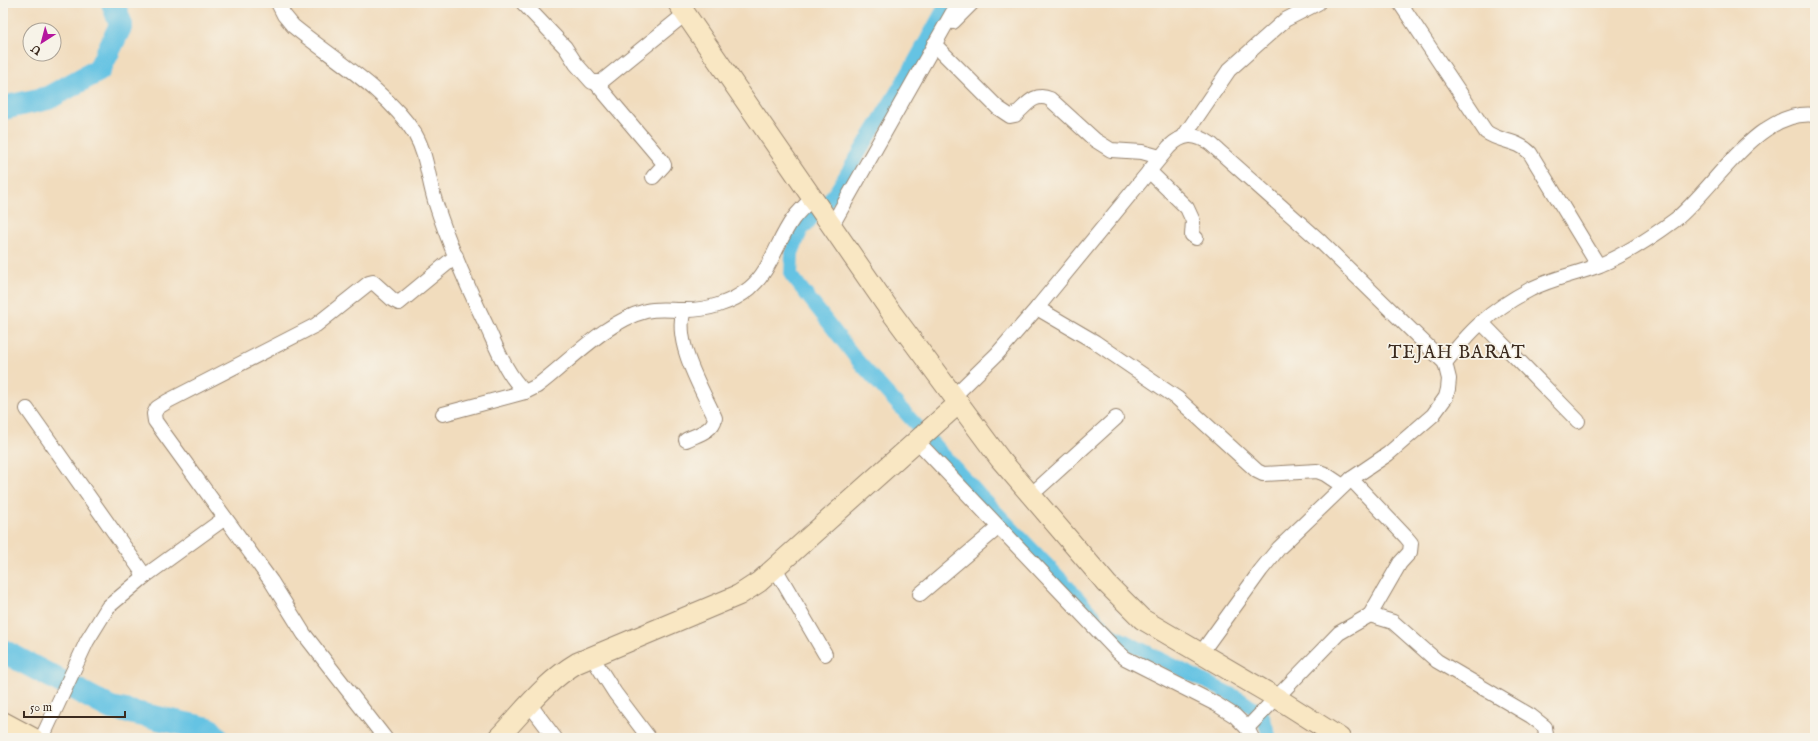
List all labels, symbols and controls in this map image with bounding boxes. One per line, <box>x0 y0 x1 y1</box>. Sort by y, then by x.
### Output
north arrow <box>22 22 62 62</box>
text: U <box>28 40 45 58</box>
district label: TEJAH BARAT <box>1388 342 1526 365</box>
scale bar <box>24 693 125 719</box>
text: 50 m <box>30 700 52 715</box>

